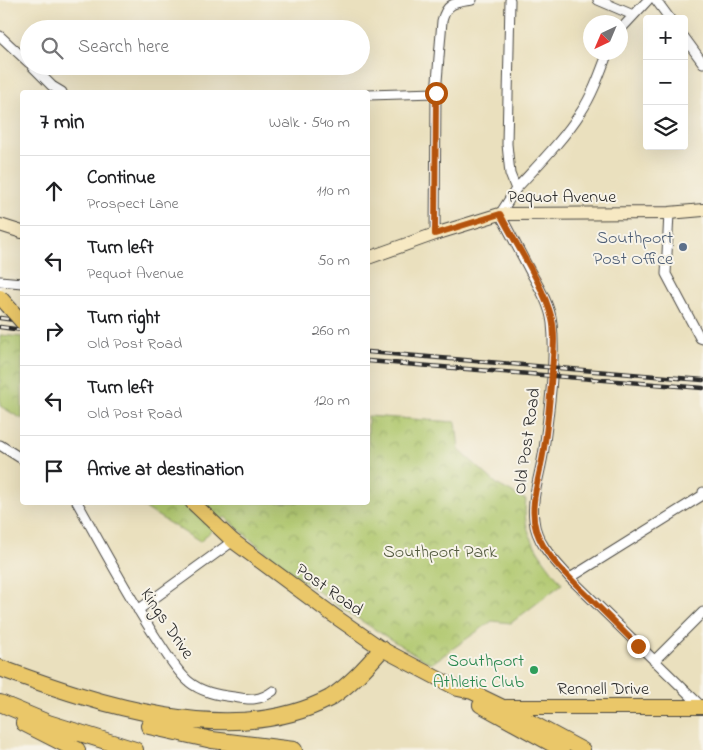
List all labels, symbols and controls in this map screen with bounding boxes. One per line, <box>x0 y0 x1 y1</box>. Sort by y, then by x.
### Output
north arrow <box>583 15 628 60</box>
map controls <box>643 15 688 150</box>
button: + <box>643 15 688 60</box>
search box <box>20 20 370 75</box>
icon: search <box>38 34 66 62</box>
text: Search here <box>78 34 169 61</box>
button: − <box>643 60 688 105</box>
route start <box>425 82 448 105</box>
button: layers <box>643 105 688 150</box>
text: 7 min <box>40 108 84 138</box>
text: Walk · 540 m <box>269 111 350 135</box>
text: Continue <box>87 165 155 192</box>
icon: ahead <box>40 177 68 205</box>
text: 110 m <box>316 179 350 203</box>
street label: Pequot Avenue <box>508 185 617 211</box>
text: Prospect Lane <box>87 192 179 216</box>
place label: Southport Post Office <box>593 226 674 273</box>
text: Turn left <box>87 235 154 262</box>
marker: Southport Post Office <box>677 241 689 253</box>
icon: left <box>40 247 68 275</box>
text: 50 m <box>318 249 350 273</box>
text: Pequot Avenue <box>87 262 184 286</box>
text: Turn right <box>87 305 160 332</box>
icon: right <box>40 317 68 345</box>
text: 260 m <box>312 319 350 343</box>
text: Old Post Road <box>87 332 182 356</box>
text: Turn left <box>87 375 154 402</box>
street label: Old Post Road <box>508 386 548 496</box>
icon: left <box>40 387 68 415</box>
text: 120 m <box>314 389 350 413</box>
text: Old Post Road <box>87 402 182 426</box>
icon: arrive <box>40 457 68 485</box>
text: Arrive at destination <box>87 457 244 484</box>
park label: Southport Park <box>383 540 497 566</box>
street label: Post Road <box>290 558 368 624</box>
street label: Kings Drive <box>132 584 200 666</box>
route end <box>627 635 650 658</box>
place label: Southport Athletic Club <box>433 649 524 696</box>
marker: Southport Athletic Club <box>528 664 540 676</box>
street label: Rennell Drive <box>557 677 650 703</box>

